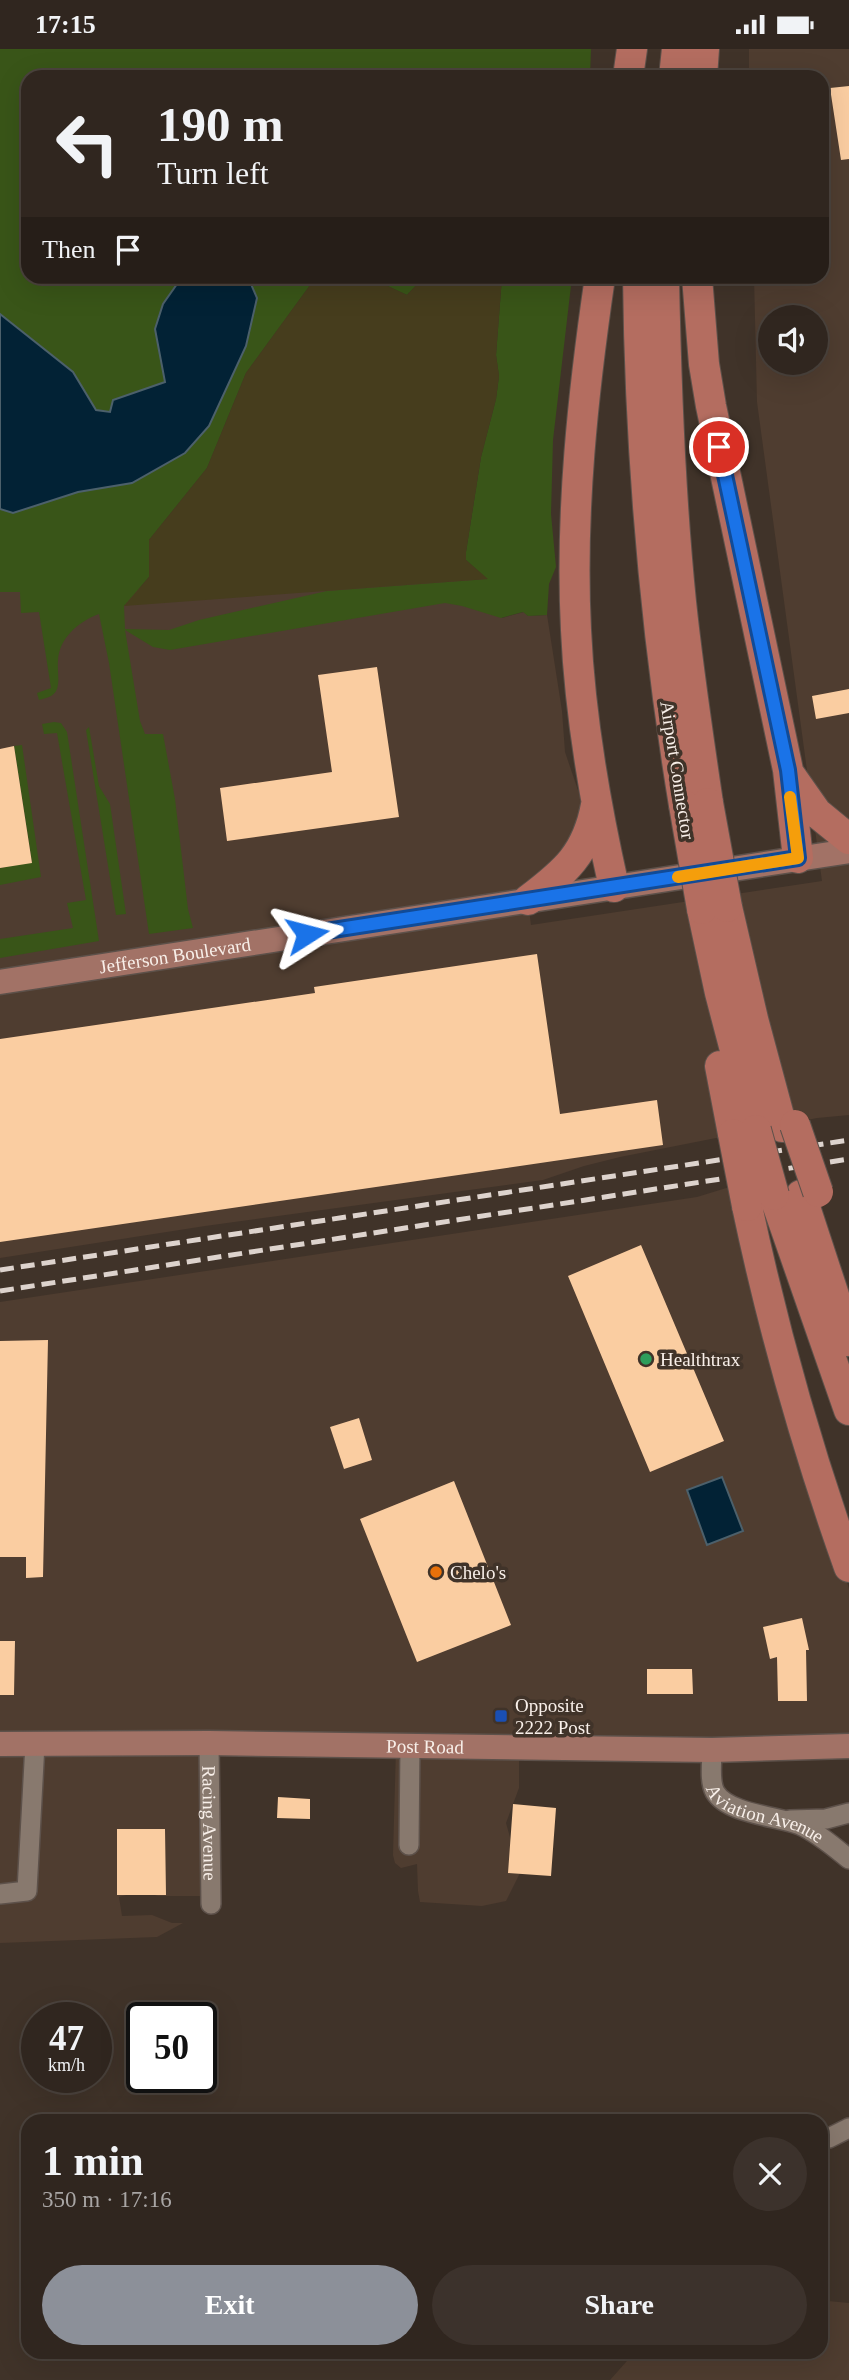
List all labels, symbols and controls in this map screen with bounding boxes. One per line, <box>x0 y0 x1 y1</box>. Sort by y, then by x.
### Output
text: 17:15 <box>35 10 96 39</box>
text: 190 m <box>157 97 284 152</box>
icon: left <box>42 98 133 189</box>
text: Turn left <box>157 155 269 191</box>
icon: arrive <box>109 231 147 269</box>
text: Then <box>42 235 95 264</box>
map controls <box>758 305 828 375</box>
button: sound <box>758 305 828 375</box>
pin <box>689 417 749 477</box>
icon: arrive <box>700 428 738 466</box>
street label: Airport Connector <box>656 699 699 841</box>
position arrow <box>270 897 344 971</box>
street label: Jefferson Boulevard <box>98 933 253 978</box>
place label: Healthtrax <box>660 1349 741 1370</box>
marker: Healthtrax <box>638 1351 654 1367</box>
place label: Chelo's <box>450 1562 506 1583</box>
marker: Chelo's <box>428 1564 444 1580</box>
place label: Opposite 2222 Post <box>515 1695 591 1738</box>
marker: Opposite 2222 Post <box>493 1708 509 1724</box>
street label: Post Road <box>386 1735 464 1758</box>
street label: Racing Avenue <box>198 1765 221 1881</box>
street label: Aviation Avenue <box>702 1781 828 1847</box>
speed limit sign: 50 <box>126 2002 217 2093</box>
text: 47 <box>49 2019 84 2058</box>
text: km/h <box>48 2055 85 2075</box>
button: close <box>733 2137 807 2211</box>
text: 1 min <box>42 2138 144 2184</box>
text: 350 m · 17:16 <box>42 2187 172 2212</box>
button: Exit <box>42 2265 418 2345</box>
button: Share <box>432 2265 807 2345</box>

